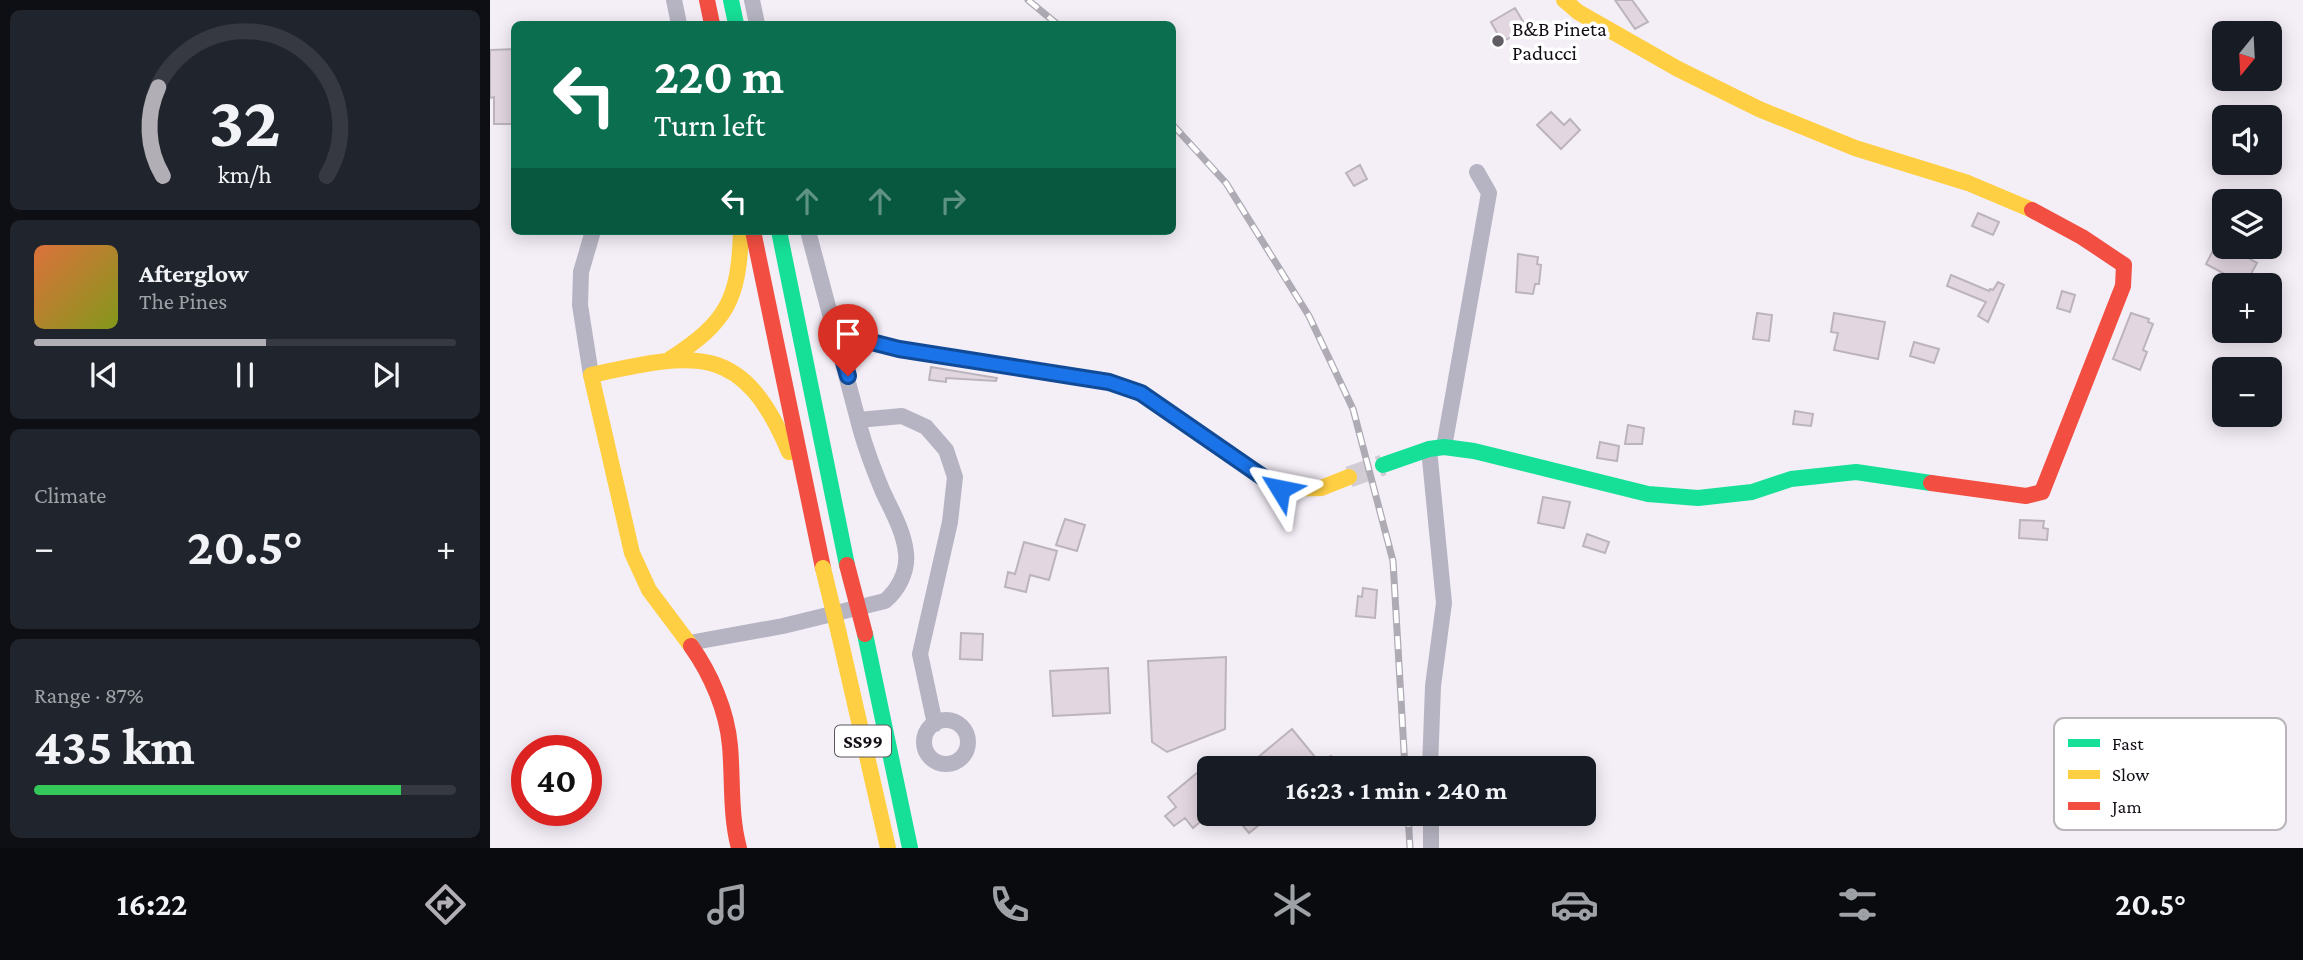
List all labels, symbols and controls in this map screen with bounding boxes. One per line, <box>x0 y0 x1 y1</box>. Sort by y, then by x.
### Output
place label: B&B Pineta Paducci <box>1512 17 1607 65</box>
north arrow <box>2212 21 2282 91</box>
map controls <box>2212 21 2282 427</box>
marker: B&B Pineta Paducci <box>1490 33 1506 49</box>
icon: left <box>539 49 630 140</box>
text: 220 m <box>654 49 784 104</box>
text: 32 <box>209 81 281 162</box>
button: sound <box>2212 105 2282 175</box>
text: Turn left <box>654 107 765 143</box>
text: km/h <box>218 161 272 188</box>
icon: left <box>715 182 753 220</box>
icon: ahead <box>788 182 826 220</box>
icon: ahead <box>861 182 899 220</box>
icon: right <box>934 182 972 220</box>
button: layers <box>2212 189 2282 259</box>
text: Afterglow <box>139 259 249 288</box>
button: + <box>2212 273 2282 343</box>
text: The Pines <box>139 288 227 314</box>
pin <box>818 304 878 376</box>
icon: arrive <box>829 315 867 353</box>
icon: previous <box>85 356 123 394</box>
icon: pause <box>226 356 264 394</box>
icon: next <box>367 356 405 394</box>
button: − <box>2212 357 2282 427</box>
position arrow <box>1243 452 1317 526</box>
text: Climate <box>34 482 106 508</box>
text: 20.5° <box>187 517 303 575</box>
text: − <box>34 526 54 568</box>
text: + <box>436 526 456 568</box>
text: Range · 87% <box>34 682 144 708</box>
text: 435 km <box>34 717 195 775</box>
legend <box>2054 718 2286 830</box>
road number: SS99 <box>835 726 891 756</box>
text: Fast <box>2112 733 2144 754</box>
speed limit sign: 40 <box>511 735 602 826</box>
text: Slow <box>2112 764 2149 785</box>
text: 16:23 · 1 min · 240 m <box>1286 776 1507 805</box>
text: Jam <box>2110 796 2142 817</box>
icon: directions <box>421 880 470 929</box>
icon: music <box>703 880 752 929</box>
icon: phone <box>985 880 1034 929</box>
icon: climate <box>1268 880 1317 929</box>
icon: car <box>1550 880 1599 929</box>
icon: filters <box>1833 880 1882 929</box>
text: 16:22 <box>117 886 187 922</box>
text: 20.5° <box>2115 886 2186 922</box>

